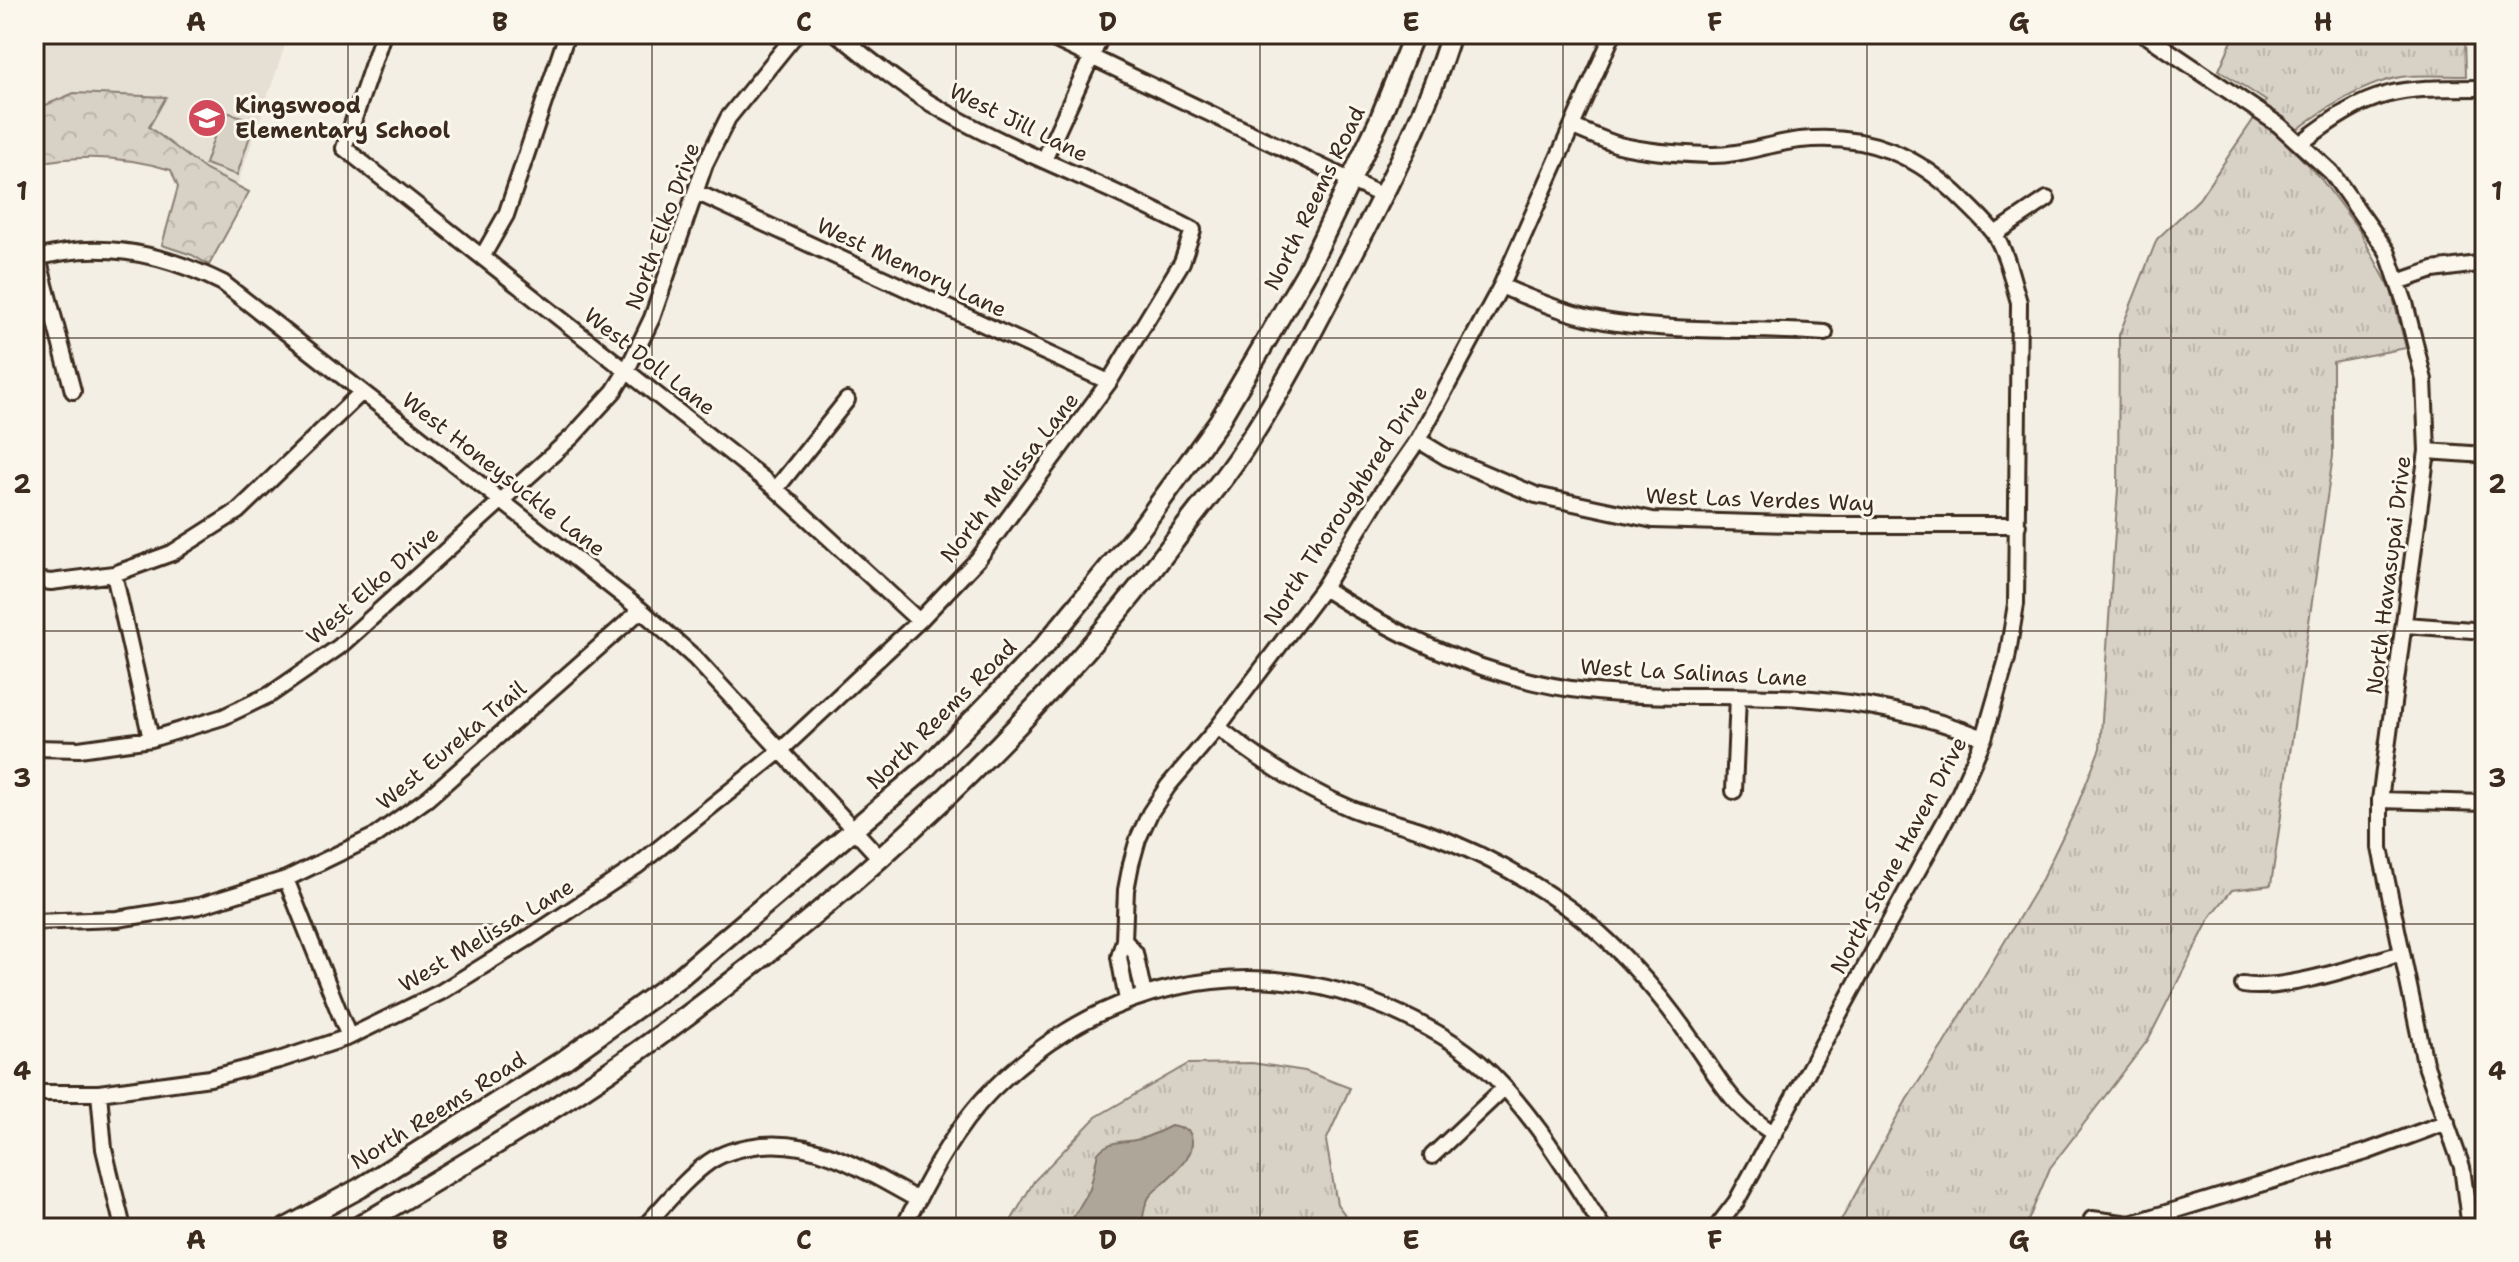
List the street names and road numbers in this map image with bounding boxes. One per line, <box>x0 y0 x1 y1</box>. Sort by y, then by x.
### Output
street label: West Jill Lane <box>944 76 1093 169</box>
street label: North Reems Road <box>1257 101 1372 295</box>
street label: North Elko Drive <box>619 138 706 314</box>
street label: West Memory Lane <box>812 211 1011 324</box>
street label: West Doll Lane <box>578 301 722 422</box>
street label: North Thoroughbred Drive <box>1257 380 1434 631</box>
street label: West Honeysuckle Lane <box>396 386 611 563</box>
street label: North Melissa Lane <box>934 386 1085 569</box>
street label: North Havasupai Drive <box>2359 454 2418 696</box>
street label: West Las Verdes Way <box>1645 481 1875 518</box>
street label: West Elko Drive <box>300 520 445 651</box>
street label: North Reems Road <box>860 633 1023 796</box>
street label: West La Salinas Lane <box>1579 652 1808 693</box>
street label: West Eureka Trail <box>370 674 533 817</box>
street label: North Stone Haven Drive <box>1823 732 1973 979</box>
street label: West Melissa Lane <box>393 872 579 999</box>
street label: North Reems Road <box>345 1045 531 1176</box>

